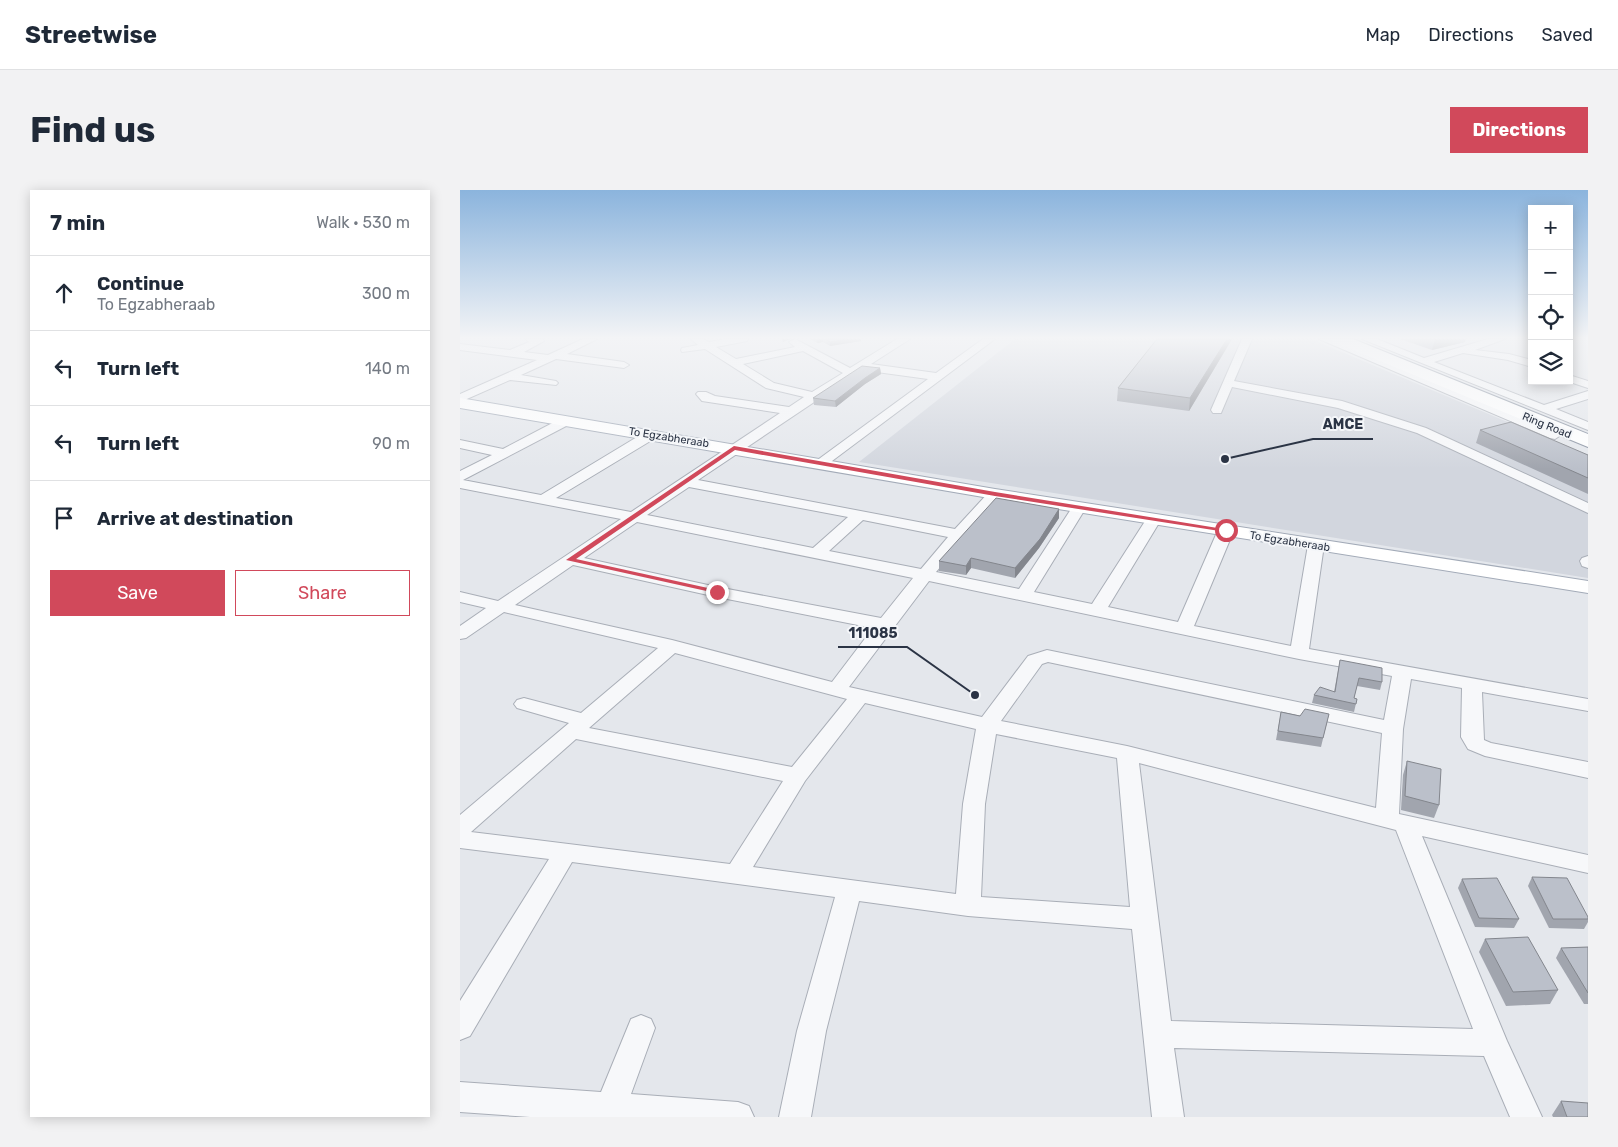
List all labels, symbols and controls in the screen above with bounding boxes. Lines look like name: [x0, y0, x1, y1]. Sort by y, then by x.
text: Streetwise: [25, 21, 157, 49]
text: Map: [1365, 24, 1400, 46]
text: Directions: [1428, 24, 1514, 46]
text: Saved: [1542, 24, 1593, 46]
button: Directions: [1450, 107, 1588, 153]
text: Find us: [30, 109, 155, 151]
map controls: [1528, 205, 1573, 385]
button: +: [1528, 205, 1573, 250]
text: 7 min: [50, 210, 105, 235]
text: Walk · 530 m: [316, 213, 410, 232]
button: −: [1528, 250, 1573, 295]
text: Continue: [97, 272, 184, 295]
icon: ahead: [50, 279, 78, 307]
text: 300 m: [362, 284, 410, 303]
text: To Egzabheraab: [97, 295, 215, 314]
button: locate: [1528, 295, 1573, 340]
button: layers: [1528, 340, 1573, 385]
icon: left: [50, 354, 78, 382]
text: Turn left: [97, 357, 179, 380]
text: 140 m: [365, 359, 410, 378]
callout: AMCE: [1313, 410, 1373, 439]
street label: Ring Road: [1520, 410, 1573, 441]
text: AMCE: [1323, 416, 1363, 433]
street label: To Egzabheraab: [628, 425, 710, 450]
icon: left: [50, 429, 78, 457]
text: Turn left: [97, 432, 179, 455]
text: 90 m: [372, 434, 410, 453]
icon: arrive: [50, 504, 78, 532]
text: Arrive at destination: [97, 507, 293, 530]
route start: [1215, 519, 1238, 542]
street label: To Egzabheraab: [1249, 529, 1331, 554]
button: Save: [50, 570, 225, 616]
button: Share: [235, 570, 410, 616]
route end: [706, 581, 729, 604]
callout: 111085: [838, 618, 907, 647]
text: 111085: [849, 625, 897, 642]

